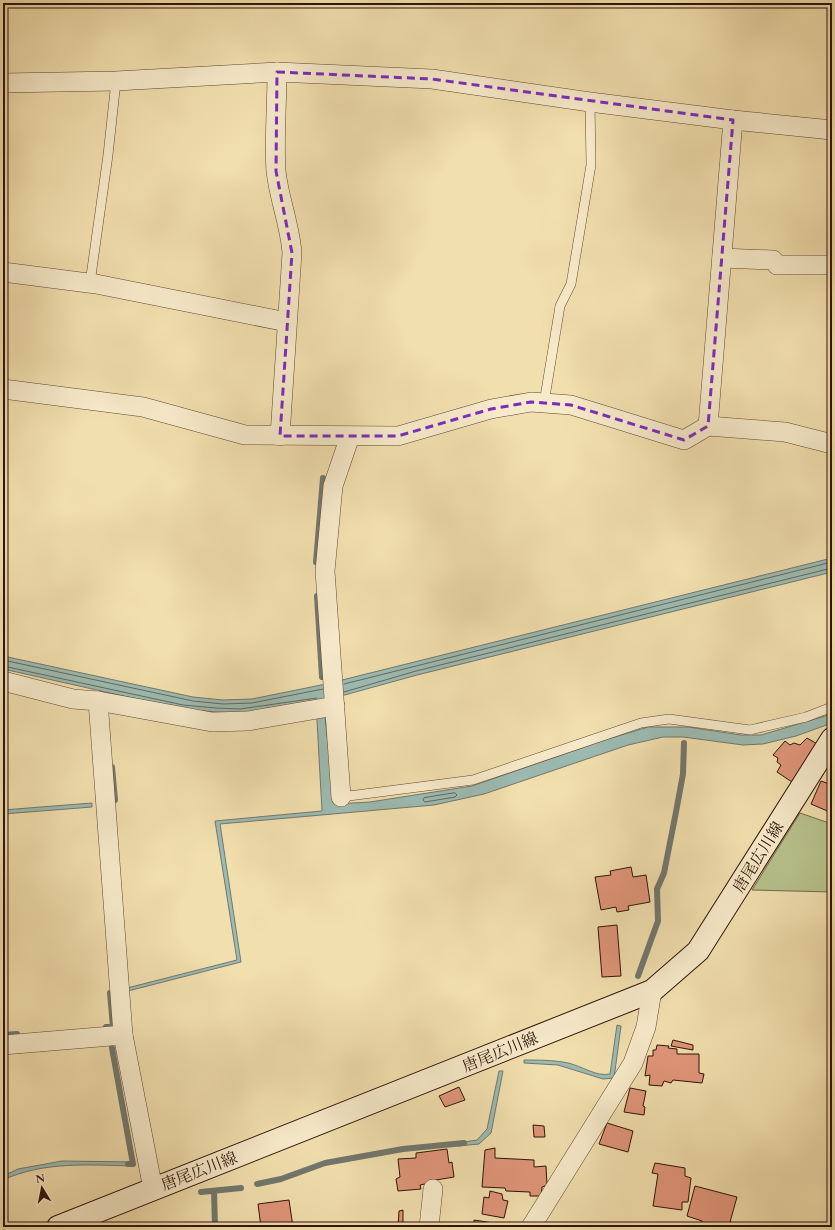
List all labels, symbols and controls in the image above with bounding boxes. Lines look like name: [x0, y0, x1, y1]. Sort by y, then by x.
street label: 唐尾広川線: [728, 818, 788, 896]
street label: 唐尾広川線: [459, 1027, 541, 1077]
street label: 唐尾広川線: [158, 1147, 240, 1195]
north arrow: [22, 1168, 62, 1208]
text: N: [35, 1170, 46, 1186]

